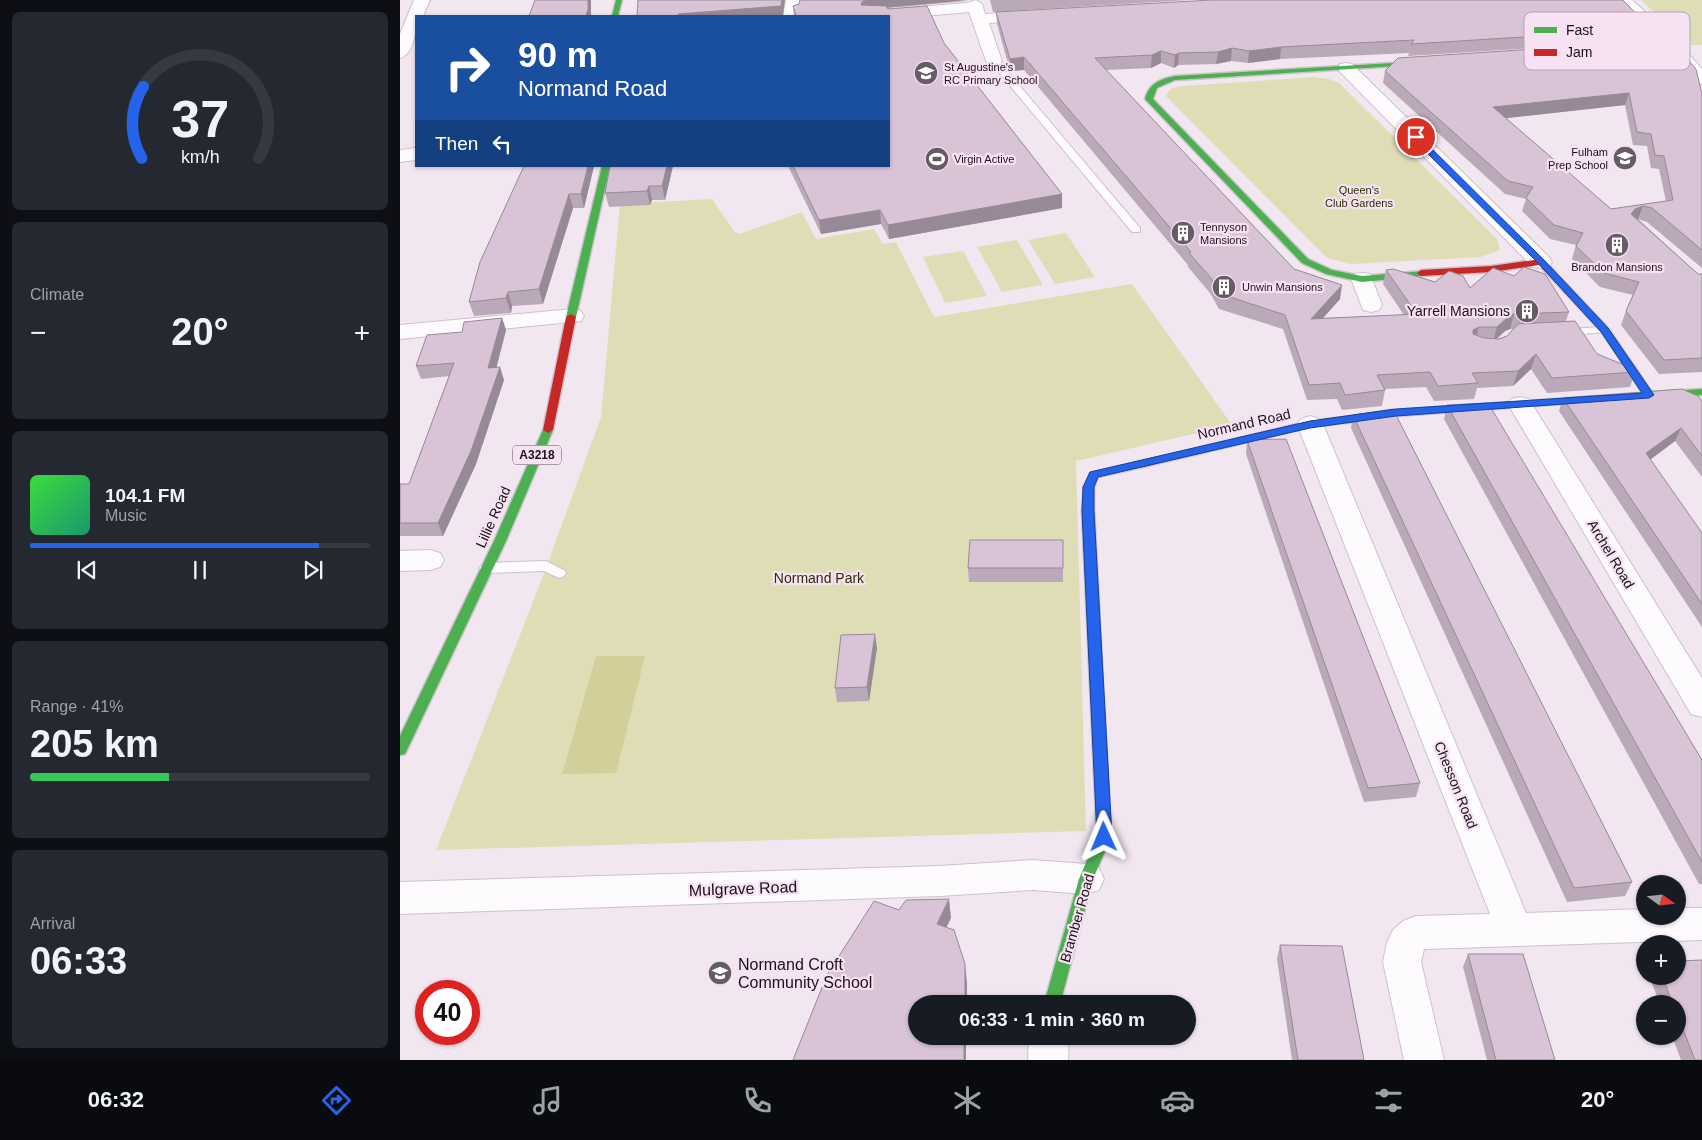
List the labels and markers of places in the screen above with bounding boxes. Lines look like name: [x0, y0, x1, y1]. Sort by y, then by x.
school or university icon: St Augustine's RC Primary School: [913, 60, 939, 86]
place label: St Augustine's RC Primary School: [944, 61, 1038, 86]
pin: [1395, 116, 1437, 158]
school or university icon: Fulham Prep School: [1612, 145, 1638, 171]
sports icon: Virgin Active: [924, 146, 950, 172]
place label: Fulham Prep School: [1548, 146, 1608, 171]
place label: Virgin Active: [954, 153, 1014, 165]
building icon: Tennyson Mansions: [1170, 220, 1196, 246]
place label: Tennyson Mansions: [1200, 221, 1248, 246]
building icon: Brandon Mansions: [1604, 232, 1630, 258]
place label: Brandon Mansions: [1571, 261, 1663, 273]
building icon: Unwin Mansions: [1211, 274, 1237, 300]
place label: Unwin Mansions: [1242, 281, 1323, 293]
building icon: Yarrell Mansions: [1514, 298, 1540, 324]
place label: Yarrell Mansions: [1407, 303, 1510, 319]
place label: Normand Croft Community School: [738, 956, 872, 991]
school or university icon: Normand Croft Community School: [707, 960, 733, 986]

